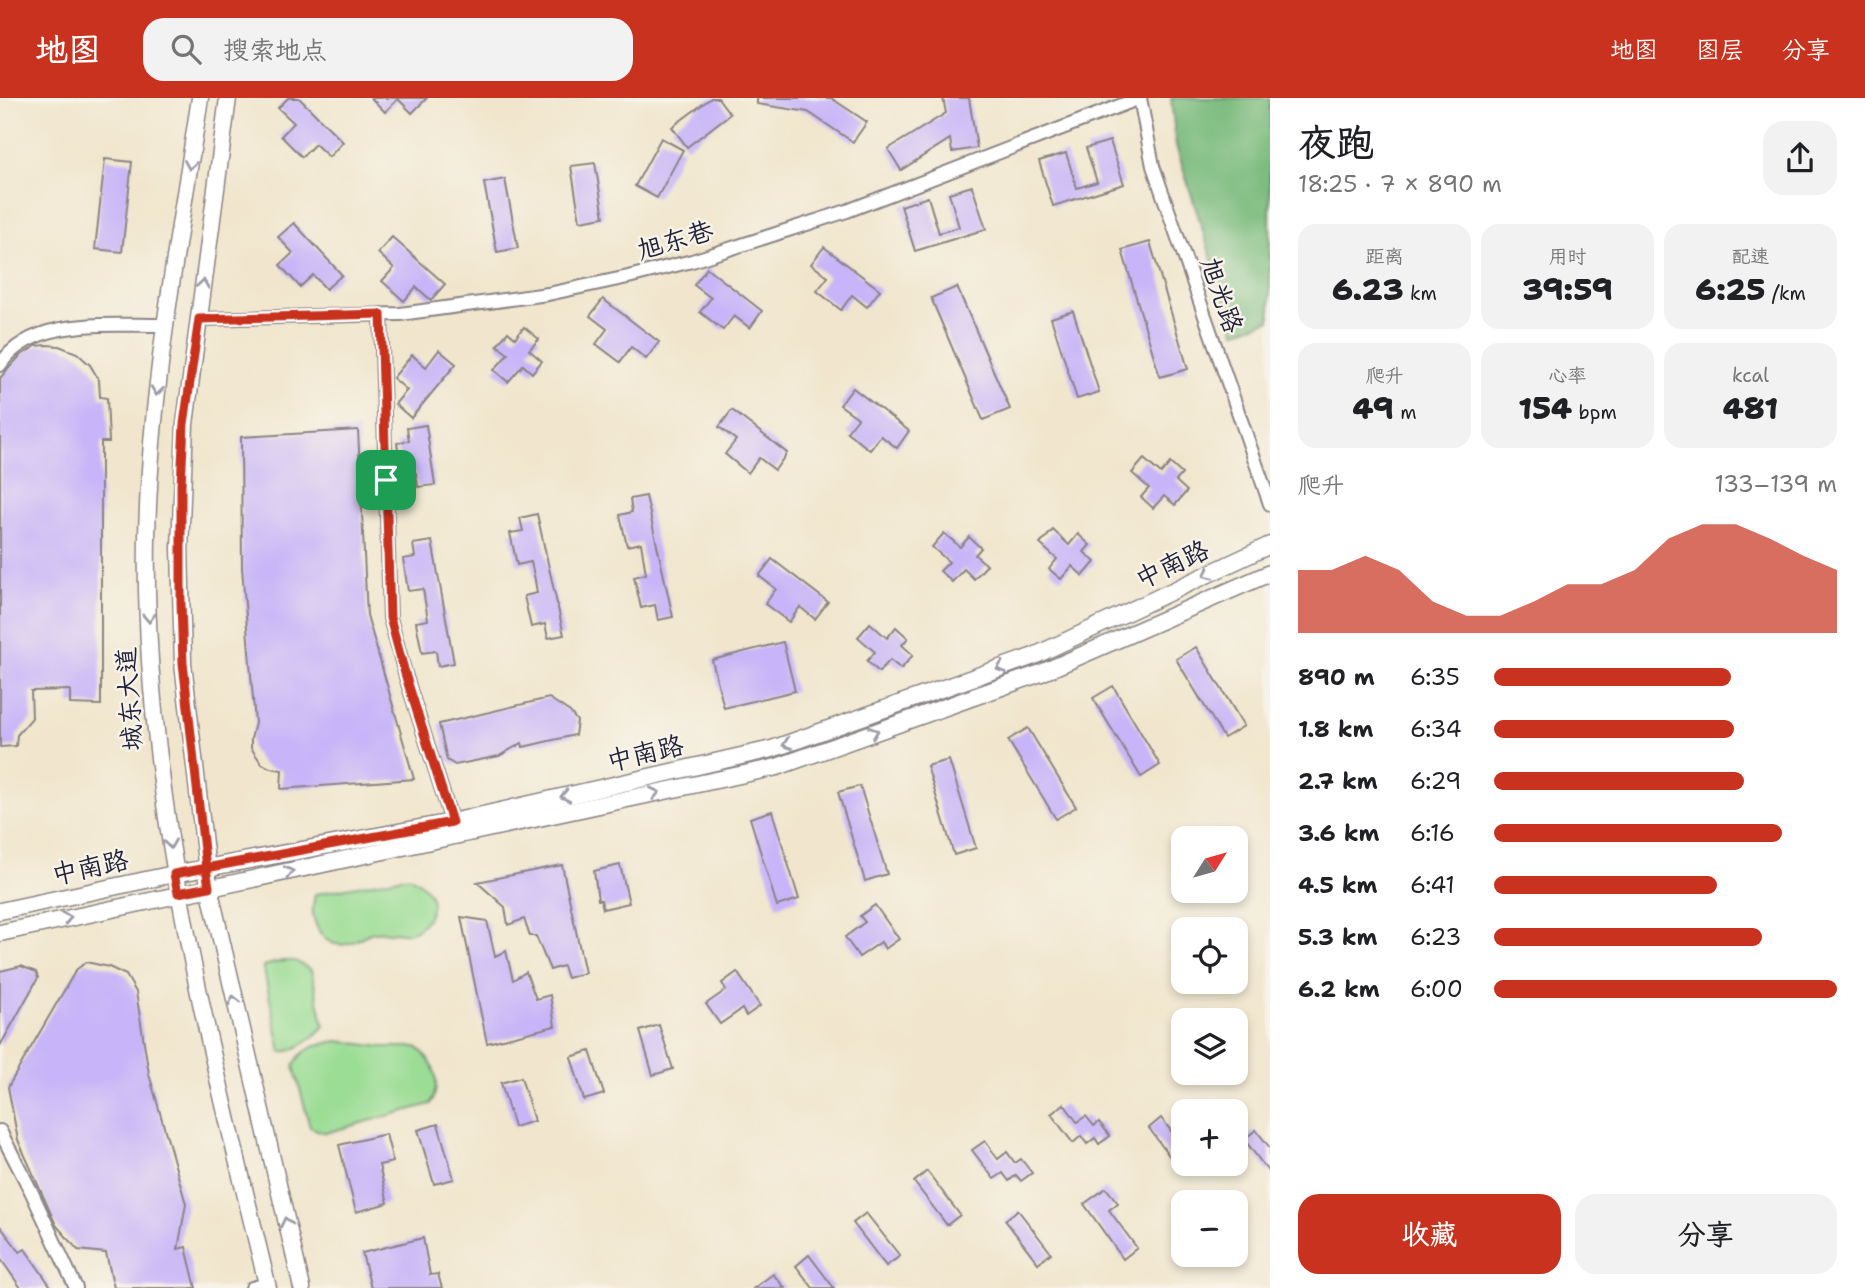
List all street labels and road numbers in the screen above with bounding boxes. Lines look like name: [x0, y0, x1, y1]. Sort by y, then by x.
street label: 旭东巷: [633, 212, 717, 267]
street label: 旭光路: [1193, 252, 1252, 337]
street label: 中南路: [1129, 531, 1215, 596]
street label: 城东大道: [107, 646, 150, 752]
street label: 中南路: [603, 727, 687, 778]
street label: 中南路: [48, 841, 132, 892]

